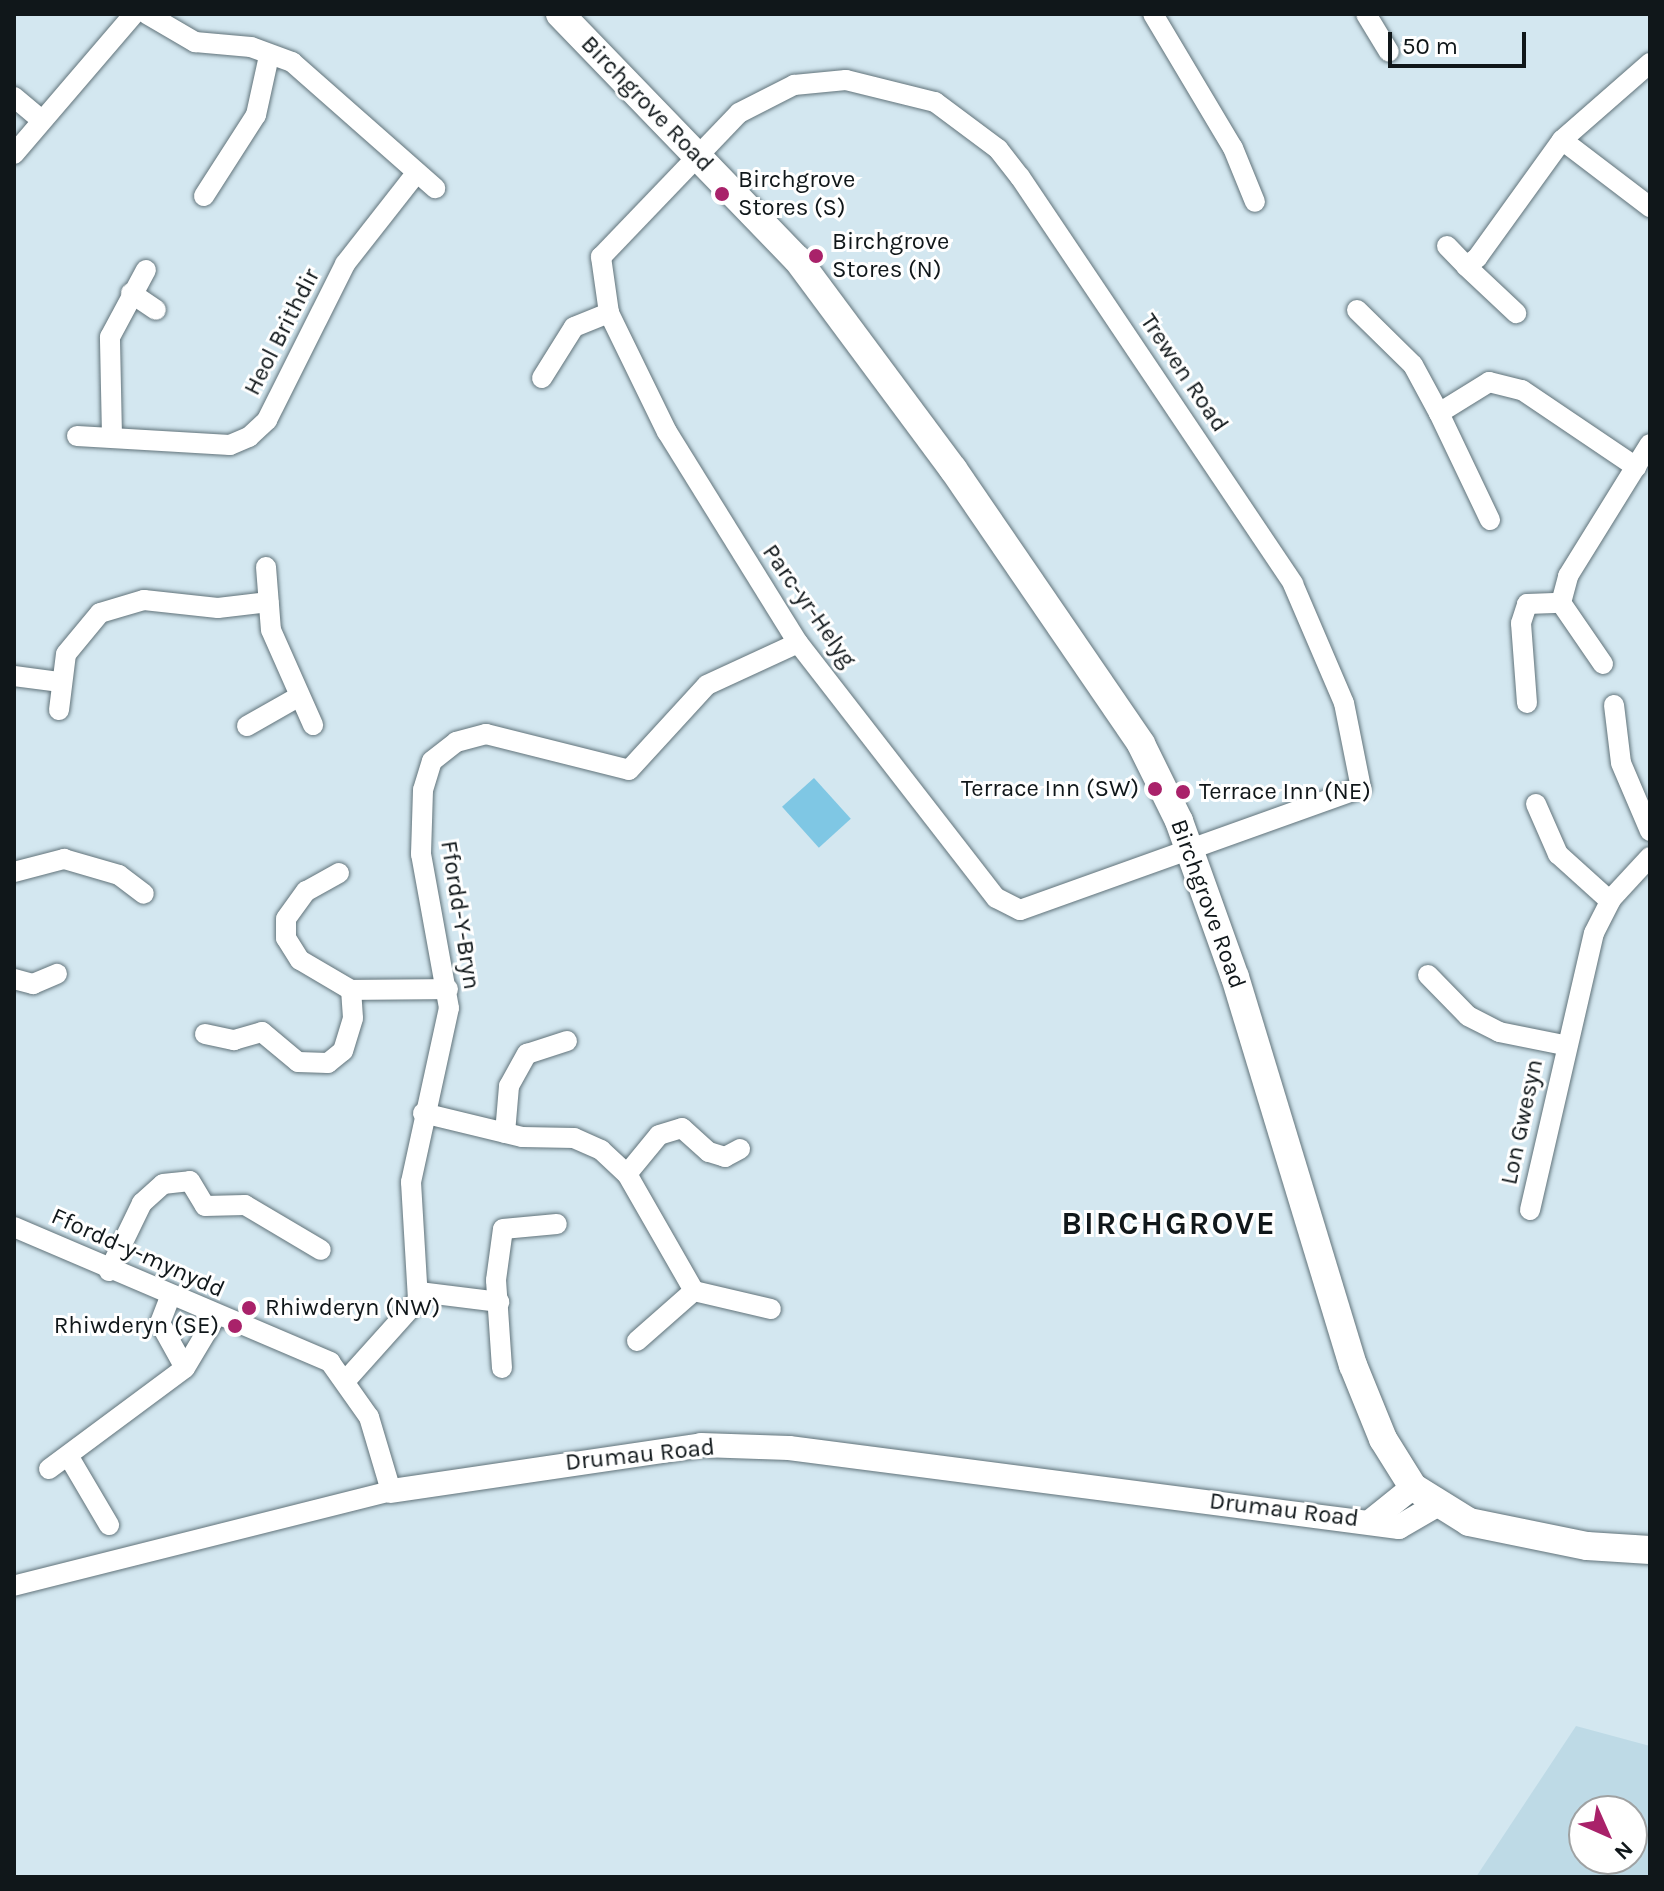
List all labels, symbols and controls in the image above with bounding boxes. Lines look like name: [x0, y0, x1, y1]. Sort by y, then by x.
scale bar: [1392, 16, 1530, 66]
street label: Birchgrove Road: [575, 30, 719, 178]
text: 50 m: [1402, 32, 1458, 60]
place label: Birchgrove Stores (S): [738, 166, 855, 222]
marker: Birchgrove Stores (S): [713, 185, 731, 203]
place label: Birchgrove Stores (N): [832, 228, 949, 284]
marker: Birchgrove Stores (N): [807, 247, 825, 265]
street label: Heol Brithdir: [238, 264, 326, 400]
street label: Trewen Road: [1134, 308, 1234, 438]
street label: Parc-yr-Helyg: [756, 539, 862, 673]
place label: Terrace Inn (SW): [961, 775, 1139, 803]
place label: Terrace Inn (NE): [1199, 778, 1371, 806]
marker: Terrace Inn (SW): [1146, 780, 1164, 798]
marker: Terrace Inn (NE): [1174, 783, 1192, 801]
street label: Birchgrove Road: [1164, 815, 1252, 993]
street label: Ffordd-Y-Bryn: [434, 839, 486, 991]
street label: Lon Gwesyn: [1495, 1057, 1549, 1187]
street label: Ffordd-y-mynydd: [47, 1202, 229, 1304]
district label: BIRCHGROVE: [1061, 1205, 1277, 1243]
place label: Rhiwderyn (NW): [265, 1294, 440, 1322]
marker: Rhiwderyn (NW): [240, 1299, 258, 1317]
place label: Rhiwderyn (SE): [54, 1312, 219, 1340]
marker: Rhiwderyn (SE): [226, 1317, 244, 1335]
street label: Drumau Road: [564, 1433, 716, 1477]
street label: Drumau Road: [1208, 1487, 1360, 1533]
north arrow: [1568, 1795, 1648, 1875]
text: N: [1609, 1836, 1638, 1865]

